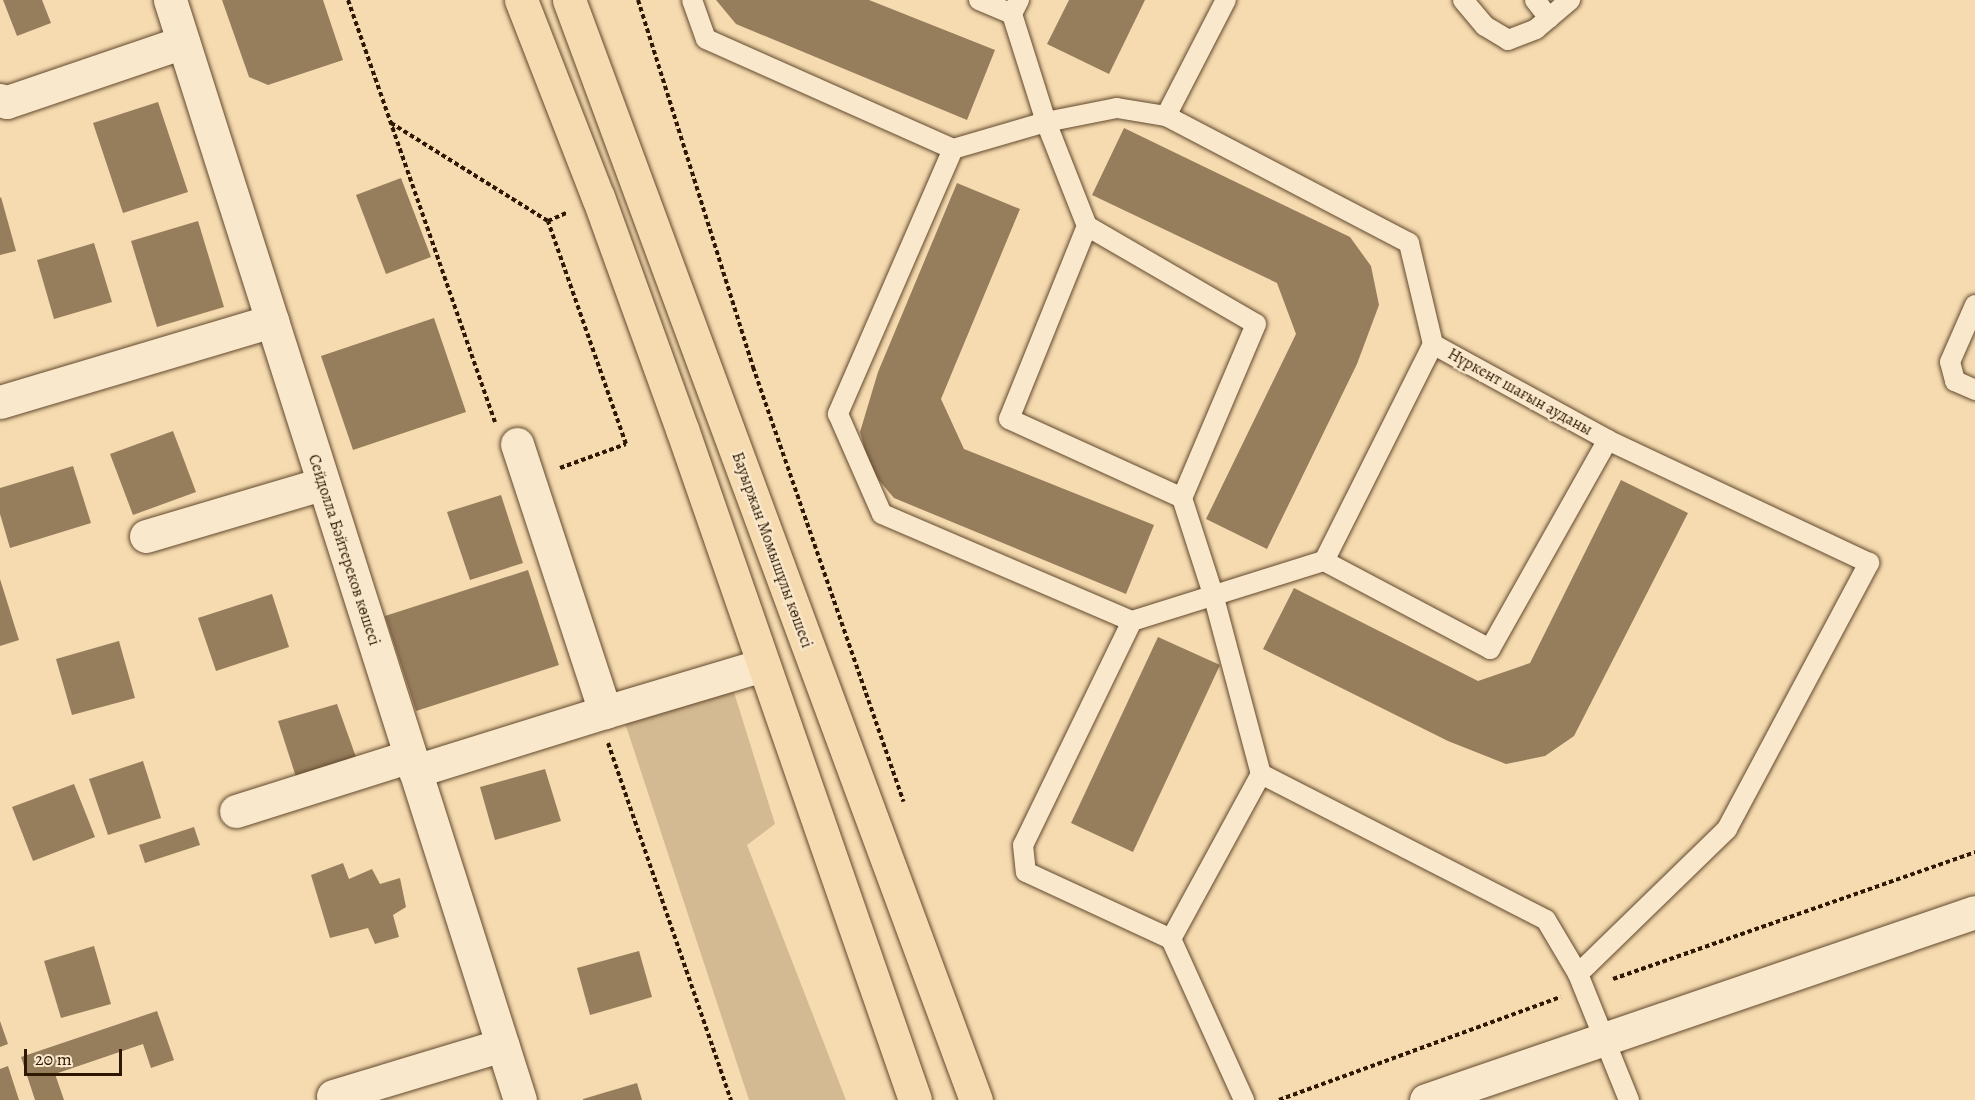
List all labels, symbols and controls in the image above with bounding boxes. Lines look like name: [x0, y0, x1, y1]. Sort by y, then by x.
street label: Нүркент шағын ауданы: [1444, 344, 1596, 440]
street label: Бауыржан Момышұлы көшесі: [728, 449, 816, 651]
street label: Сейдолла Бәйтереков көшесі: [304, 452, 384, 648]
scale bar: [27, 1037, 124, 1075]
text: 20 m: [35, 1047, 72, 1071]

